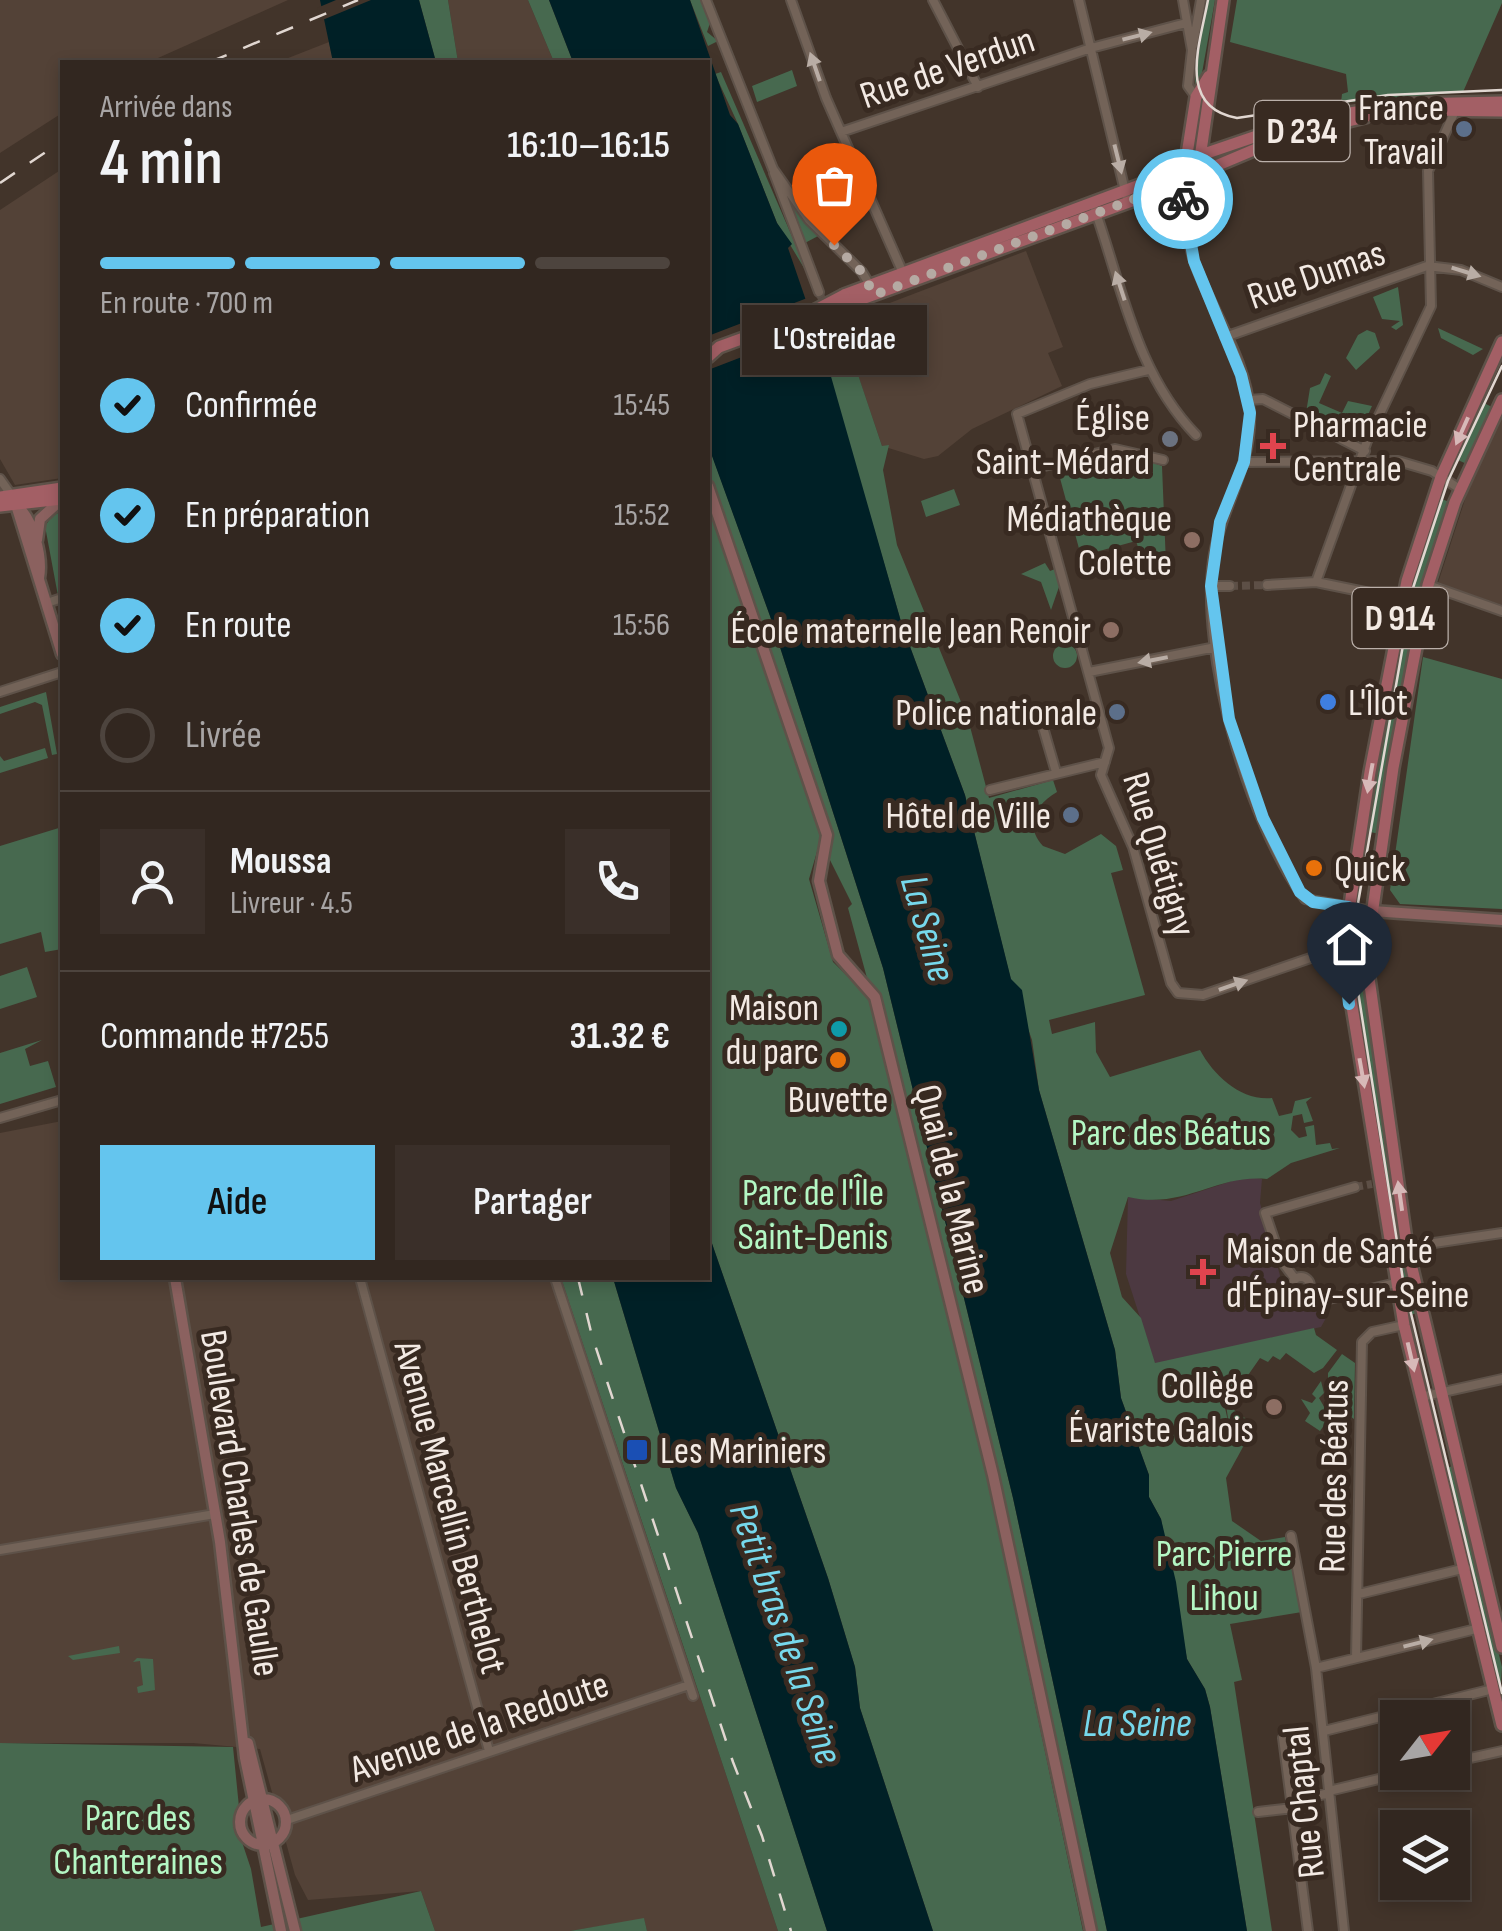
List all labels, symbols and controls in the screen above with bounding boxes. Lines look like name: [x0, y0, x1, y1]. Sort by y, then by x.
street label: Rue de Verdun: [854, 18, 1041, 119]
one-way arrow: [1122, 28, 1153, 44]
one-way arrow: [806, 51, 821, 81]
place label: France Travail: [1358, 86, 1444, 175]
text: Arrivée dans: [100, 88, 232, 127]
road number: D 234: [1254, 101, 1350, 161]
marker: France Travail: [1453, 118, 1475, 140]
text: 16:10–16:15: [507, 123, 670, 168]
text: 4 min: [100, 125, 223, 203]
pin: [792, 143, 877, 246]
one-way arrow: [1111, 144, 1126, 175]
courier: [1133, 149, 1233, 249]
icon: bag: [807, 158, 862, 213]
icon: bike: [1156, 172, 1211, 227]
street label: Rue Dumas: [1242, 231, 1391, 320]
one-way arrow: [1451, 265, 1481, 280]
one-way arrow: [1111, 271, 1126, 301]
text: En route · 700 m: [100, 284, 273, 323]
callout: L'Ostreidae: [742, 305, 926, 375]
text: L'Ostreidae: [773, 320, 896, 359]
icon: check: [100, 378, 155, 433]
text: Confirmée: [185, 383, 318, 428]
text: 15:45: [614, 386, 670, 425]
place label: Église Saint-Médard: [976, 396, 1150, 485]
place label: Pharmacie Centrale: [1293, 403, 1427, 492]
one-way arrow: [1453, 417, 1470, 446]
marker: Église Saint-Médard: [1159, 428, 1181, 450]
marker: Pharmacie Centrale: [1262, 435, 1284, 457]
icon: check: [100, 488, 155, 543]
text: En préparation: [185, 493, 370, 538]
text: 15:52: [614, 496, 670, 535]
place label: Médiathèque Colette: [1007, 497, 1172, 586]
marker: Médiathèque Colette: [1181, 529, 1203, 551]
road number: D 914: [1352, 588, 1448, 648]
icon: check: [100, 598, 155, 653]
text: En route: [185, 603, 291, 648]
text: 15:56: [613, 606, 670, 645]
place label: École maternelle Jean Renoir: [730, 609, 1091, 654]
marker: École maternelle Jean Renoir: [1100, 619, 1122, 641]
one-way arrow: [1137, 652, 1168, 668]
place label: L'Îlot: [1348, 681, 1408, 726]
place label: Police nationale: [895, 691, 1097, 736]
marker: L'Îlot: [1317, 691, 1339, 713]
marker: Police nationale: [1106, 701, 1128, 723]
text: Livrée: [185, 713, 262, 758]
one-way arrow: [1362, 763, 1377, 794]
street label: Rue Quétigny: [1112, 767, 1205, 942]
place label: Hôtel de Ville: [886, 794, 1051, 839]
marker: Hôtel de Ville: [1060, 804, 1082, 826]
button: person: [100, 829, 205, 934]
button: phone: [565, 829, 670, 934]
text: Moussa: [230, 839, 332, 884]
place label: Quick: [1334, 847, 1406, 892]
marker: Quick: [1303, 857, 1325, 879]
water label: La Seine: [889, 870, 965, 987]
text: Livreur · 4.5: [230, 884, 353, 923]
pin: [1307, 902, 1392, 1005]
icon: home: [1322, 917, 1377, 972]
one-way arrow: [1218, 977, 1248, 992]
place label: Maison du parc: [725, 986, 819, 1075]
text: Commande #7255: [100, 1014, 329, 1059]
text: 31.32 €: [569, 1014, 670, 1059]
marker: Maison du parc: [828, 1018, 850, 1040]
marker: Buvette: [827, 1049, 849, 1071]
one-way arrow: [1355, 1058, 1370, 1089]
place label: Buvette: [788, 1078, 888, 1123]
street label: Quai de la Marine: [904, 1080, 999, 1299]
park label: Parc des Béatus: [1071, 1111, 1271, 1156]
button: Aide: [100, 1145, 375, 1260]
button: Partager: [395, 1145, 670, 1260]
park label: Parc de l'Île Saint-Denis: [738, 1171, 888, 1260]
one-way arrow: [1392, 1179, 1408, 1211]
place label: Maison de Santé d'Épinay-sur-Seine: [1226, 1229, 1469, 1318]
marker: Maison de Santé d'Épinay-sur-Seine: [1190, 1259, 1216, 1285]
street label: Boulevard Charles de Gaulle: [190, 1327, 289, 1679]
street label: Avenue Marcellin Berthelot: [383, 1335, 516, 1678]
one-way arrow: [1404, 1342, 1419, 1373]
place label: Collège Évariste Galois: [1068, 1364, 1254, 1453]
street label: Rue des Béatus: [1310, 1379, 1359, 1573]
marker: Collège Évariste Galois: [1263, 1396, 1285, 1418]
place label: Les Mariniers: [660, 1429, 826, 1474]
marker: Les Mariniers: [624, 1437, 650, 1463]
water label: Petit bras de la Seine: [718, 1497, 852, 1771]
park label: Parc Pierre Lihou: [1156, 1532, 1292, 1621]
one-way arrow: [1403, 1635, 1434, 1650]
street label: Avenue de la Redoute: [343, 1662, 615, 1793]
water label: La Seine: [1083, 1700, 1191, 1748]
north arrow: [1380, 1700, 1470, 1790]
map controls: [1380, 1700, 1470, 1900]
street label: Rue Chaptal: [1274, 1723, 1335, 1880]
park label: Parc des Chanteraines: [53, 1796, 223, 1885]
button: layers: [1380, 1810, 1470, 1900]

